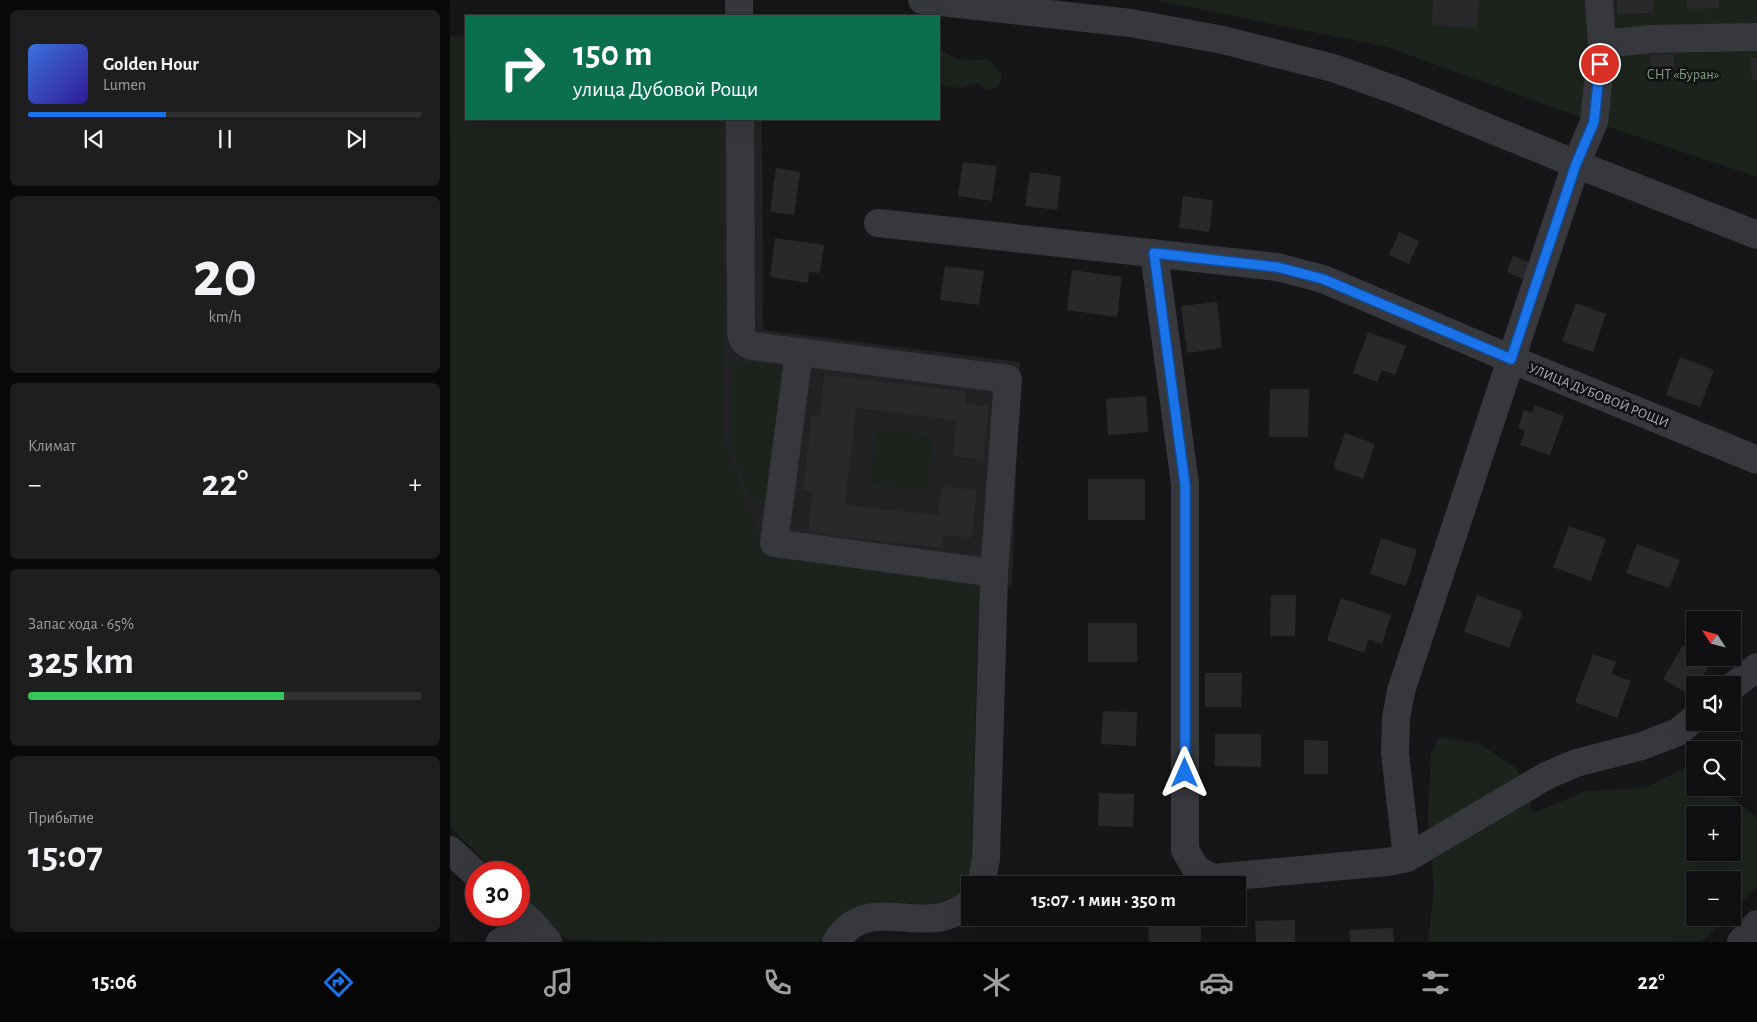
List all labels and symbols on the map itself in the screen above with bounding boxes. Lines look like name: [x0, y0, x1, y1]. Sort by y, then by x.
pin: [1579, 43, 1621, 85]
park label: СНТ «Буран»: [1647, 68, 1719, 82]
street label: УЛИЦА ДУБОВОЙ РОЩИ: [1527, 360, 1671, 430]
north arrow: [1686, 611, 1741, 666]
position arrow: [1158, 746, 1210, 798]
speed limit sign: 30: [465, 861, 530, 926]

